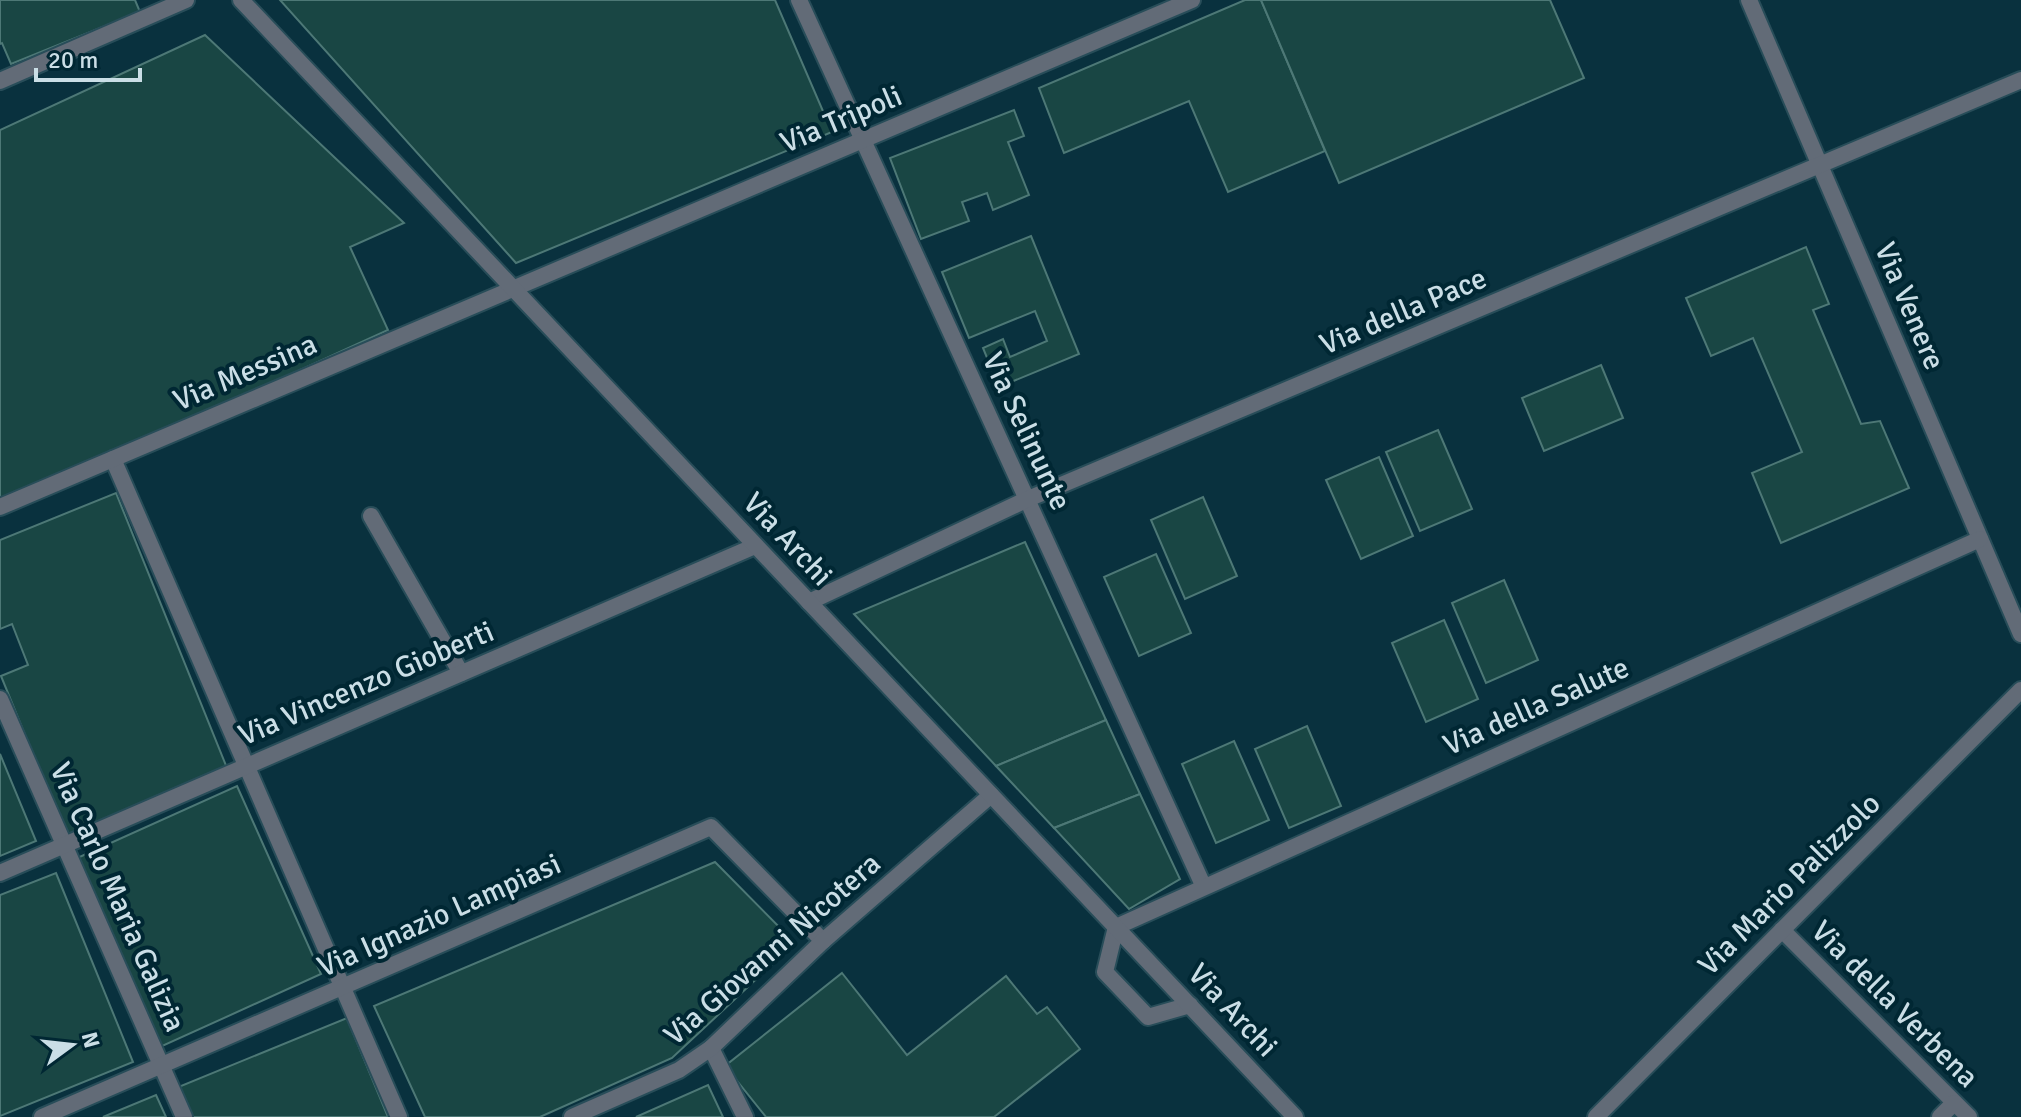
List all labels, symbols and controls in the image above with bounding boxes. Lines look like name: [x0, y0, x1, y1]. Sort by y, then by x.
scale bar: [36, 32, 140, 82]
text: 20 m: [48, 45, 98, 75]
street label: Via Tripoli: [775, 77, 908, 162]
street label: Via Venere: [1866, 237, 1953, 375]
street label: Via della Pace: [1314, 260, 1492, 363]
street label: Via Messina: [168, 326, 323, 419]
street label: Via Selinunte: [974, 346, 1079, 516]
street label: Via Archi: [735, 485, 840, 594]
street label: Via Vincenzo Gioberti: [233, 613, 499, 754]
street label: Via della Salute: [1438, 649, 1635, 764]
street label: Via Carlo Maria Galizia: [41, 757, 194, 1038]
street label: Via Mario Palizzolo: [1690, 785, 1888, 983]
street label: Via Ignazio Lampiasi: [312, 845, 566, 986]
street label: Via Giovanni Nicotera: [656, 845, 888, 1054]
street label: Via della Verbena: [1803, 913, 1986, 1096]
street label: Via Archi: [1180, 956, 1285, 1065]
north arrow: [32, 1005, 112, 1085]
text: N: [76, 1029, 106, 1051]

